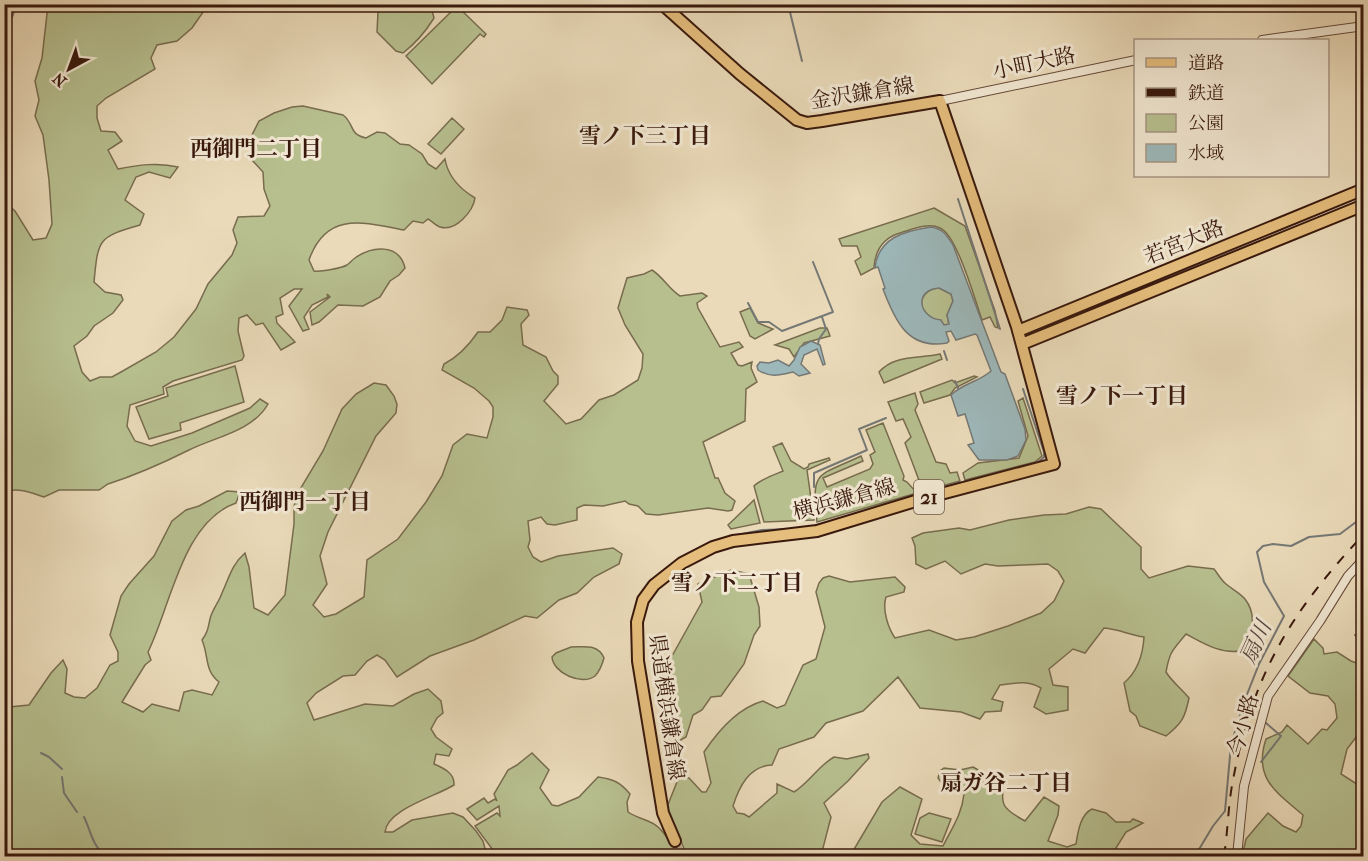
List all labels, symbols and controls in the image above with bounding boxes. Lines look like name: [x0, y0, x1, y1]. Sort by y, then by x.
north arrow: [39, 39, 99, 99]
legend: [1134, 39, 1329, 177]
street label: 小町大路: [990, 43, 1078, 83]
text: 道路: [1188, 53, 1224, 74]
text: N: [48, 68, 70, 91]
street label: 金沢鎌倉線: [808, 73, 916, 113]
text: 鉄道: [1188, 83, 1224, 104]
text: 公園: [1188, 113, 1224, 134]
district label: 雪ノ下三丁目: [579, 123, 711, 149]
district label: 西御門二丁目: [190, 136, 322, 162]
text: 水域: [1188, 143, 1224, 164]
street label: 若宮大路: [1141, 215, 1227, 269]
district label: 雪ノ下一丁目: [1056, 383, 1188, 409]
street label: 横浜鎌倉線: [790, 474, 898, 524]
road number: 21: [914, 480, 944, 514]
district label: 西御門一丁目: [239, 489, 371, 515]
district label: 雪ノ下二丁目: [671, 570, 803, 596]
water label: 扇川: [1235, 615, 1278, 668]
street label: 県道横浜鎌倉線: [645, 633, 689, 781]
street label: 今小路: [1223, 691, 1263, 759]
district label: 扇ガ谷二丁目: [940, 770, 1072, 796]

